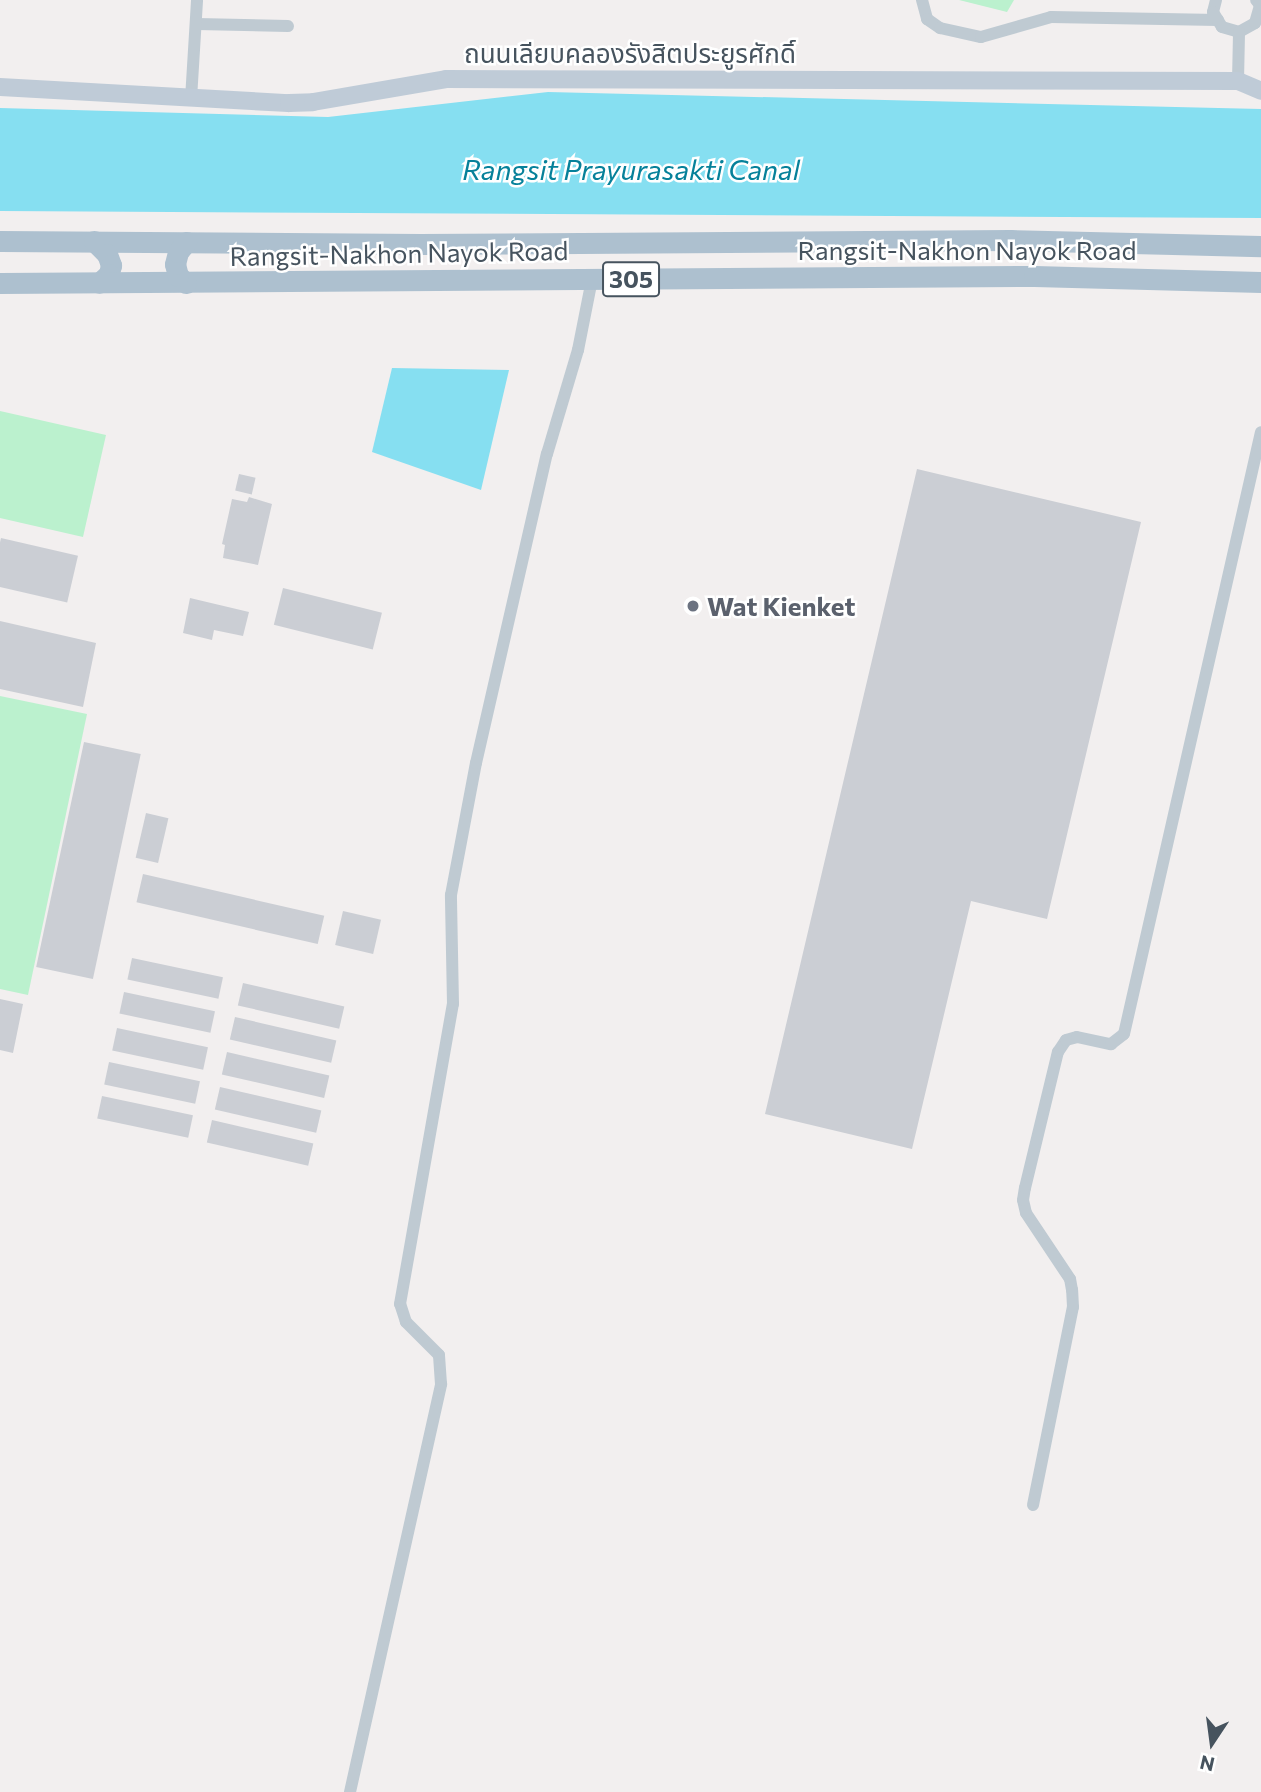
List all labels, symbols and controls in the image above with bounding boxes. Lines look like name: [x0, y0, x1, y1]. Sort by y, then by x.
street label: ถนนเลียบคลองรังสิตประยูรศักดิ์: [464, 37, 796, 69]
water label: Rangsit Prayurasakti Canal: [462, 152, 800, 186]
street label: Rangsit-Nakhon Nayok Road: [229, 234, 569, 272]
street label: Rangsit-Nakhon Nayok Road: [798, 234, 1136, 266]
road number: 305: [601, 258, 661, 300]
place label: Wat Kienket: [707, 590, 855, 622]
marker: Wat Kienket: [685, 598, 701, 614]
north arrow: [1177, 1708, 1247, 1778]
text: N: [1198, 1751, 1217, 1777]

